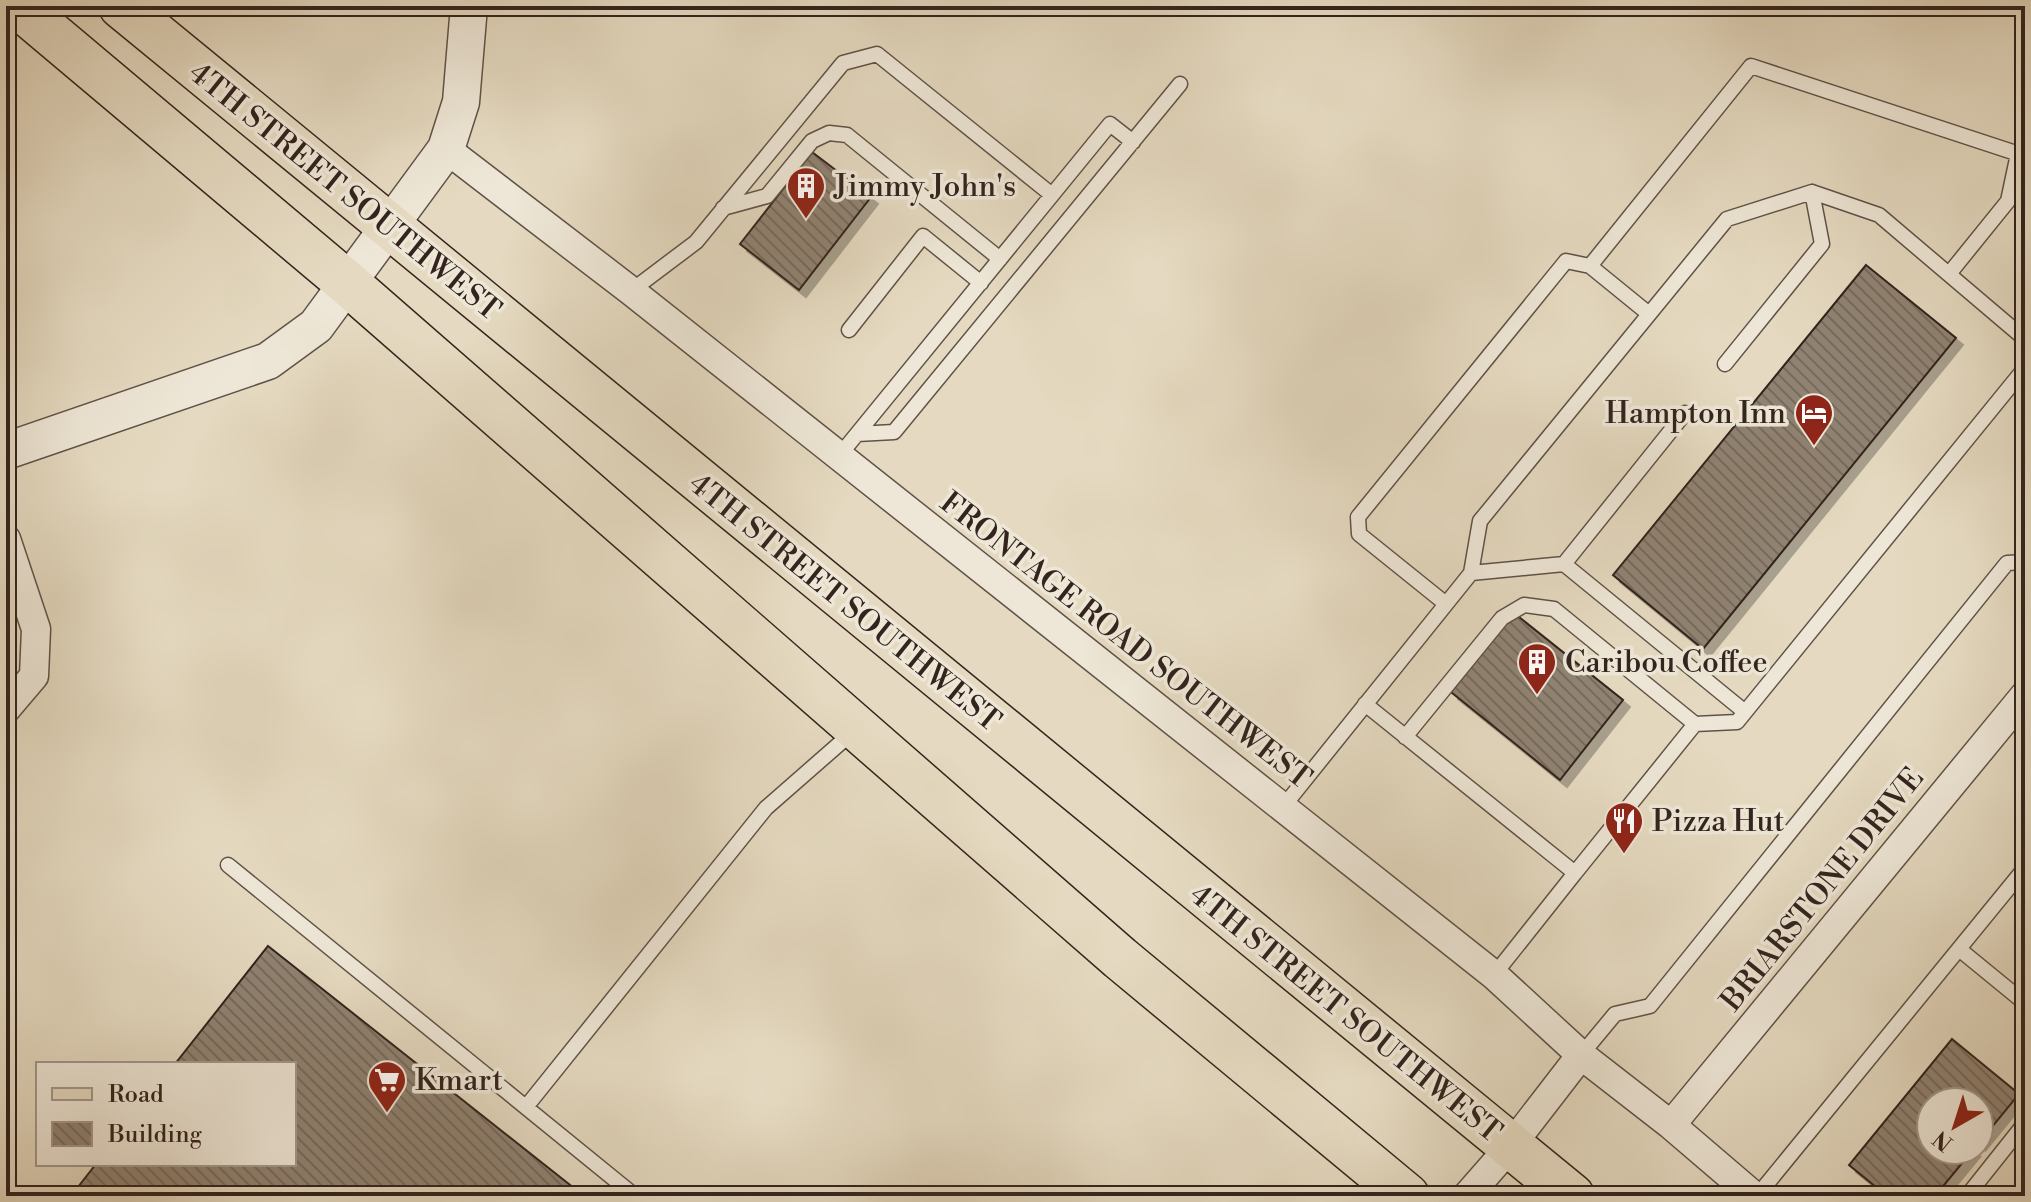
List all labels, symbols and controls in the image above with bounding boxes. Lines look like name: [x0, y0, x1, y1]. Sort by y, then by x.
street label: 4TH STREET SOUTHWEST: [181, 54, 508, 329]
building icon: Jimmy John's: [785, 165, 827, 220]
place label: Jimmy John's: [833, 168, 1016, 206]
hotel icon: Hampton Inn: [1793, 392, 1835, 447]
place label: Hampton Inn: [1605, 395, 1786, 433]
street label: 4TH STREET SOUTHWEST: [681, 465, 1008, 740]
street label: FRONTAGE ROAD SOUTHWEST: [932, 484, 1319, 798]
building icon: Caribou Coffee: [1516, 641, 1558, 696]
place label: Caribou Coffee: [1565, 644, 1768, 682]
street label: BRIARSTONE DRIVE: [1712, 760, 1933, 1020]
restaurant icon: Pizza Hut: [1603, 800, 1645, 855]
place label: Pizza Hut: [1652, 803, 1785, 841]
street label: 4TH STREET SOUTHWEST: [1182, 876, 1509, 1151]
supermarket icon: Kmart: [366, 1059, 408, 1114]
legend: [36, 1062, 296, 1166]
place label: Kmart: [415, 1062, 503, 1100]
text: Road: [108, 1080, 164, 1110]
north arrow: [1915, 1086, 1995, 1166]
text: Building: [107, 1120, 202, 1150]
text: N: [1928, 1124, 1959, 1156]

